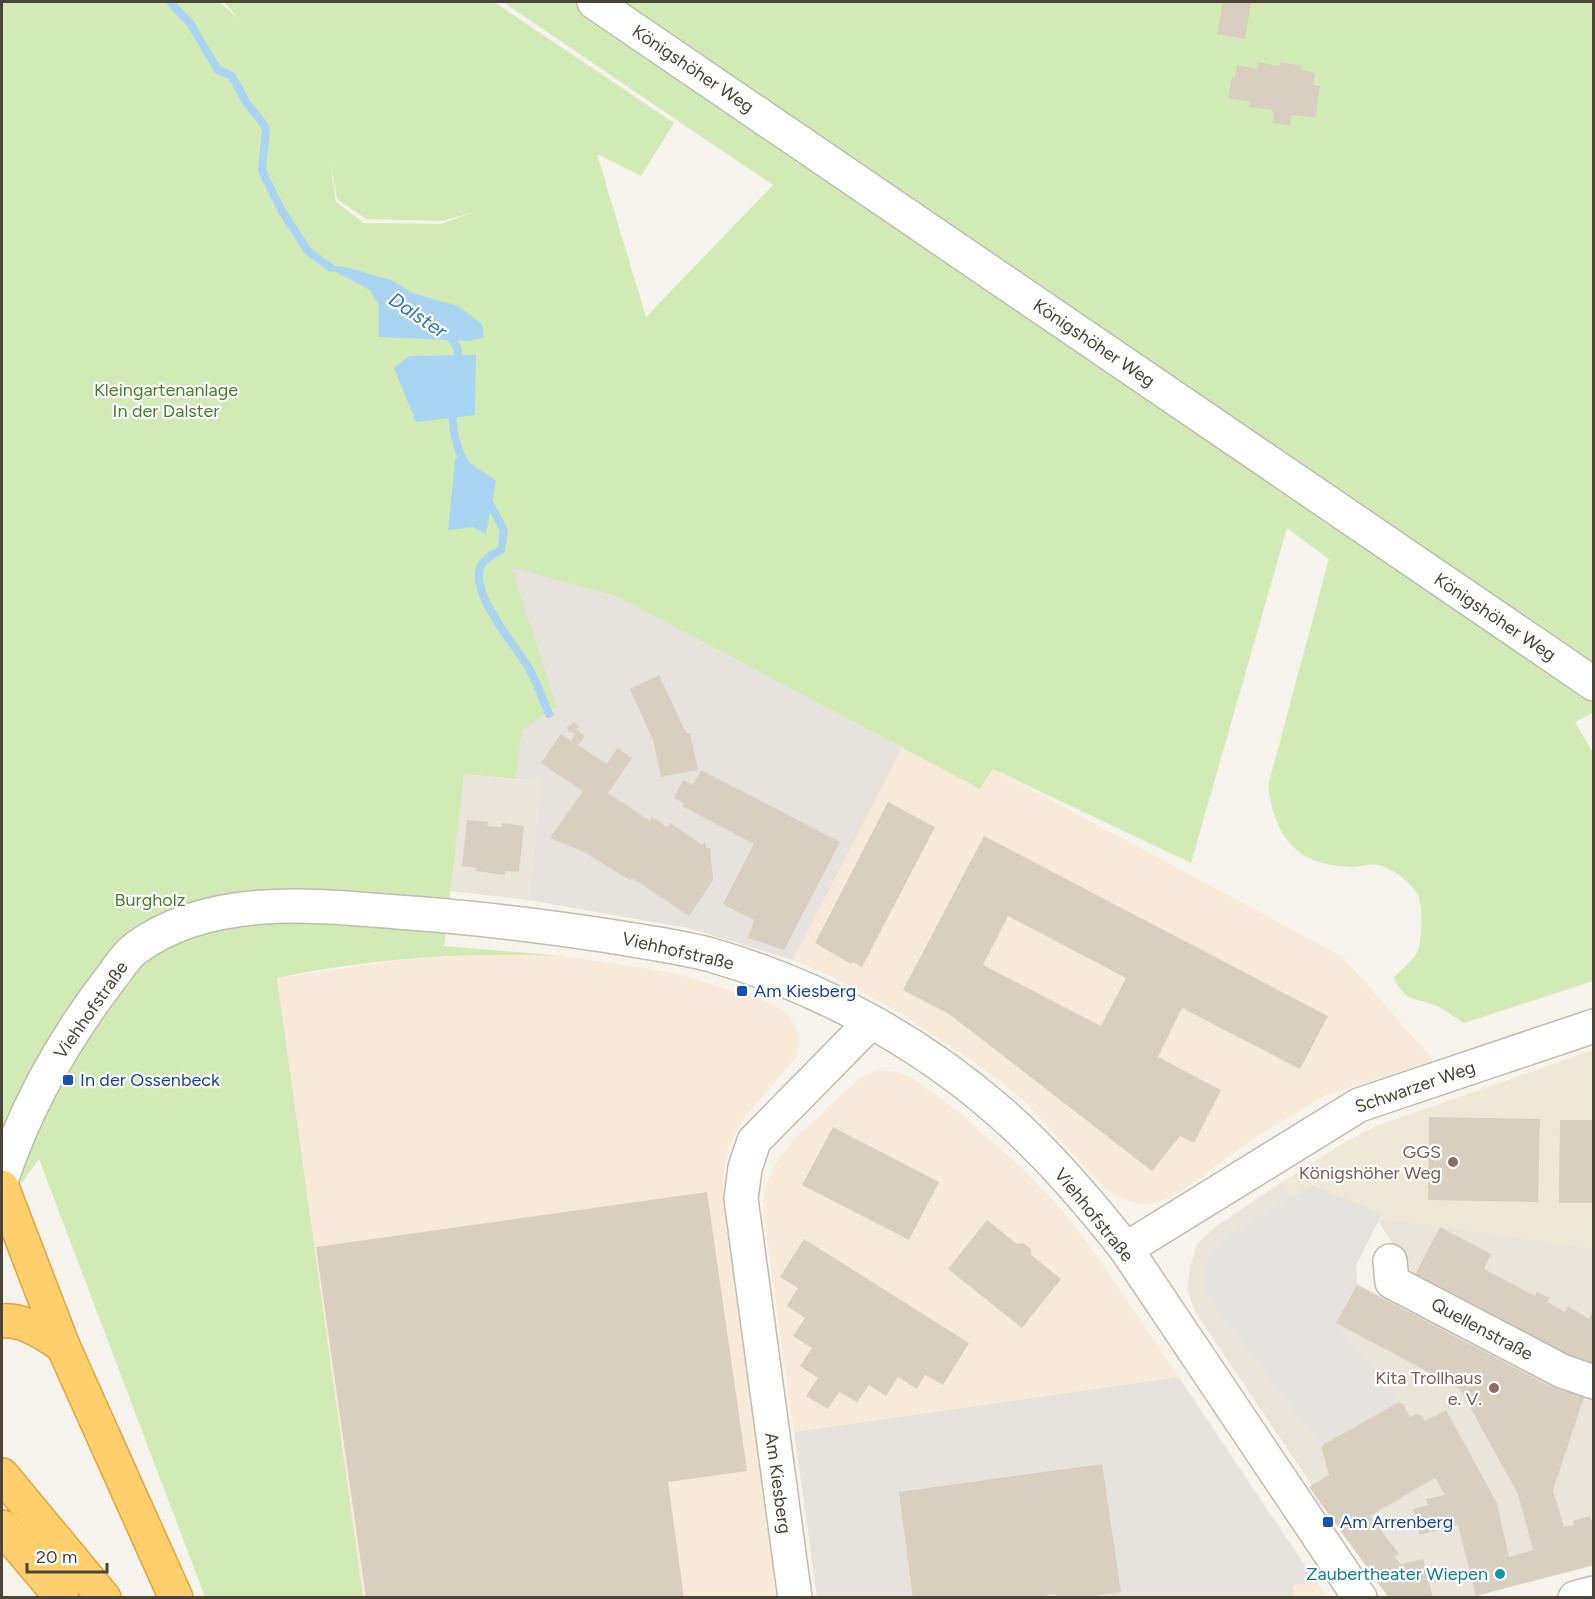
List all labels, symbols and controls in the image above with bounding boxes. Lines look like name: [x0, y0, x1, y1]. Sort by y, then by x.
street label: Königshöher Weg: [628, 20, 758, 118]
water label: Dalster: [384, 287, 453, 344]
street label: Königshöher Weg: [1029, 294, 1159, 392]
park label: Kleingartenanlage In der Dalster: [94, 379, 238, 422]
street label: Königshöher Weg: [1430, 568, 1560, 666]
park label: Burgholz: [115, 889, 186, 911]
street label: Viehhofstraße: [620, 927, 736, 975]
street label: Viehhofstraße: [49, 957, 133, 1063]
place label: Am Kiesberg: [754, 980, 856, 1002]
marker: Am Kiesberg: [735, 984, 749, 998]
street label: Schwarzer Weg: [1352, 1056, 1478, 1118]
place label: In der Ossenbeck: [80, 1069, 220, 1091]
marker: In der Ossenbeck: [61, 1073, 75, 1087]
place label: GGS Königshöher Weg: [1299, 1141, 1441, 1184]
marker: GGS Königshöher Weg: [1446, 1155, 1460, 1169]
street label: Viehhofstraße: [1050, 1164, 1139, 1266]
street label: Quellenstraße: [1427, 1293, 1537, 1365]
place label: Kita Trollhaus e. V.: [1375, 1367, 1482, 1410]
marker: Kita Trollhaus e. V.: [1487, 1381, 1501, 1395]
street label: Am Kiesberg: [760, 1431, 796, 1535]
place label: Am Arrenberg: [1340, 1511, 1453, 1533]
marker: Am Arrenberg: [1321, 1515, 1335, 1529]
scale bar: [27, 1536, 106, 1574]
text: 20 m: [36, 1546, 77, 1568]
place label: Zaubertheater Wiepen: [1306, 1563, 1488, 1585]
marker: Zaubertheater Wiepen: [1493, 1567, 1507, 1581]

